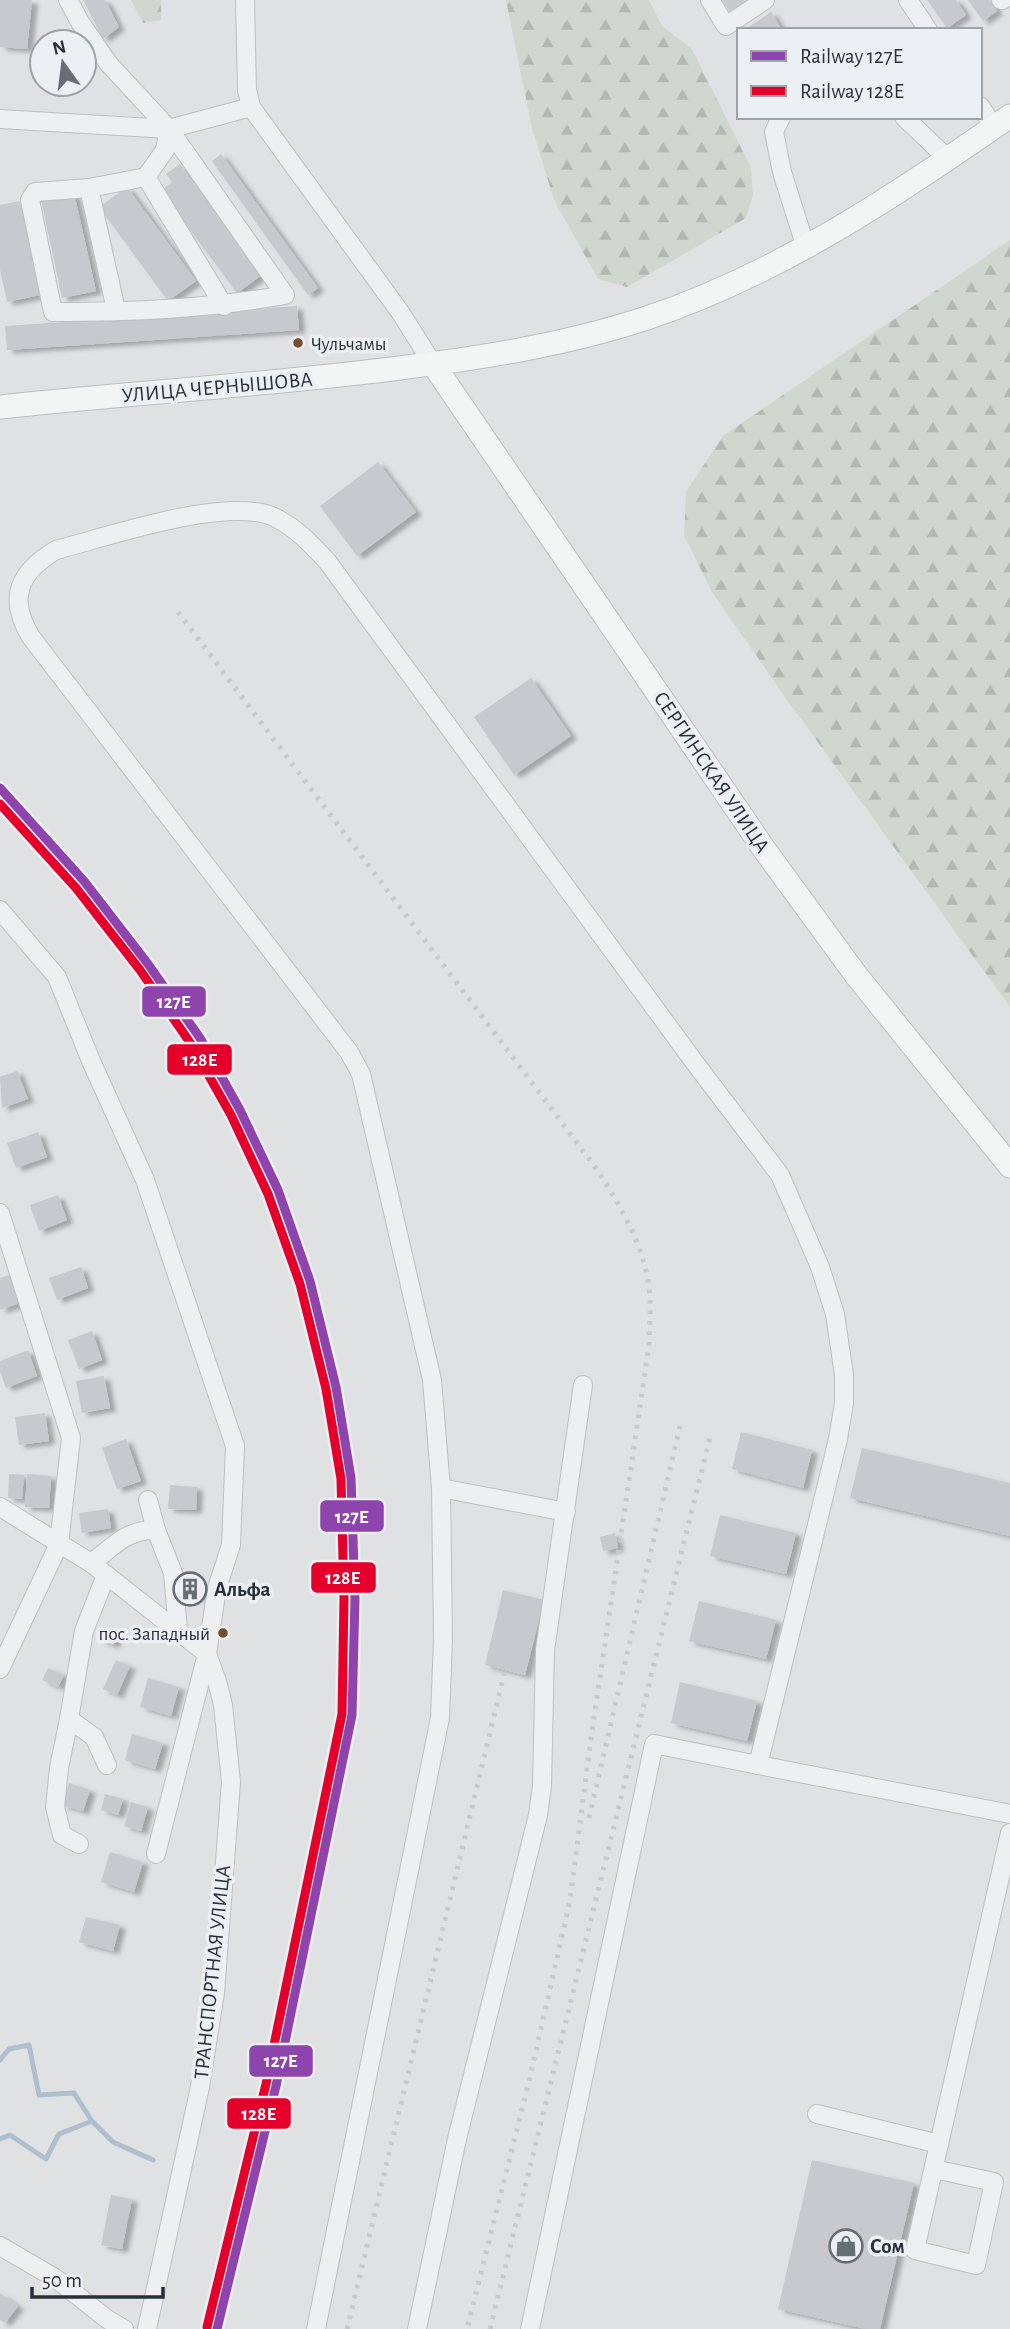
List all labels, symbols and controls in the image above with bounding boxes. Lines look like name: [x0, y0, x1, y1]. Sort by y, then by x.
north arrow: [28, 28, 98, 98]
legend: [737, 28, 982, 119]
text: N: [51, 37, 68, 59]
text: Railway 127Е: [800, 46, 903, 67]
text: Railway 128Е: [800, 81, 905, 102]
place label: Чульчамы: [311, 335, 387, 354]
marker: Чульчамы: [291, 336, 305, 350]
street label: УЛИЦА ЧЕРНЫШОВА: [121, 369, 313, 406]
street label: СЕРГИНСКАЯ УЛИЦА: [650, 688, 773, 857]
line badge: 127Е: [141, 985, 207, 1018]
text: 127Е: [157, 993, 191, 1012]
line badge: 128Е: [166, 1043, 233, 1076]
text: 128Е: [182, 1051, 218, 1070]
line badge: 127Е: [319, 1499, 385, 1533]
text: 127Е: [335, 1508, 369, 1527]
line badge: 128Е: [310, 1561, 377, 1594]
text: 128Е: [325, 1569, 361, 1588]
building icon: Альфа: [171, 1570, 209, 1608]
place label: Альфа: [214, 1579, 271, 1600]
place label: пос. Западный: [99, 1625, 210, 1644]
marker: пос. Западный: [216, 1626, 230, 1640]
street label: ТРАНСПОРТНАЯ УЛИЦА: [191, 1864, 234, 2080]
line badge: 127Е: [248, 2044, 314, 2078]
text: 127Е: [264, 2052, 298, 2071]
line badge: 128Е: [226, 2097, 292, 2130]
text: 128Е: [241, 2105, 277, 2124]
shop icon: Сом: [827, 2227, 865, 2265]
place label: Сом: [870, 2236, 905, 2257]
scale bar: [32, 2256, 163, 2300]
text: 50 m: [42, 2270, 82, 2291]

